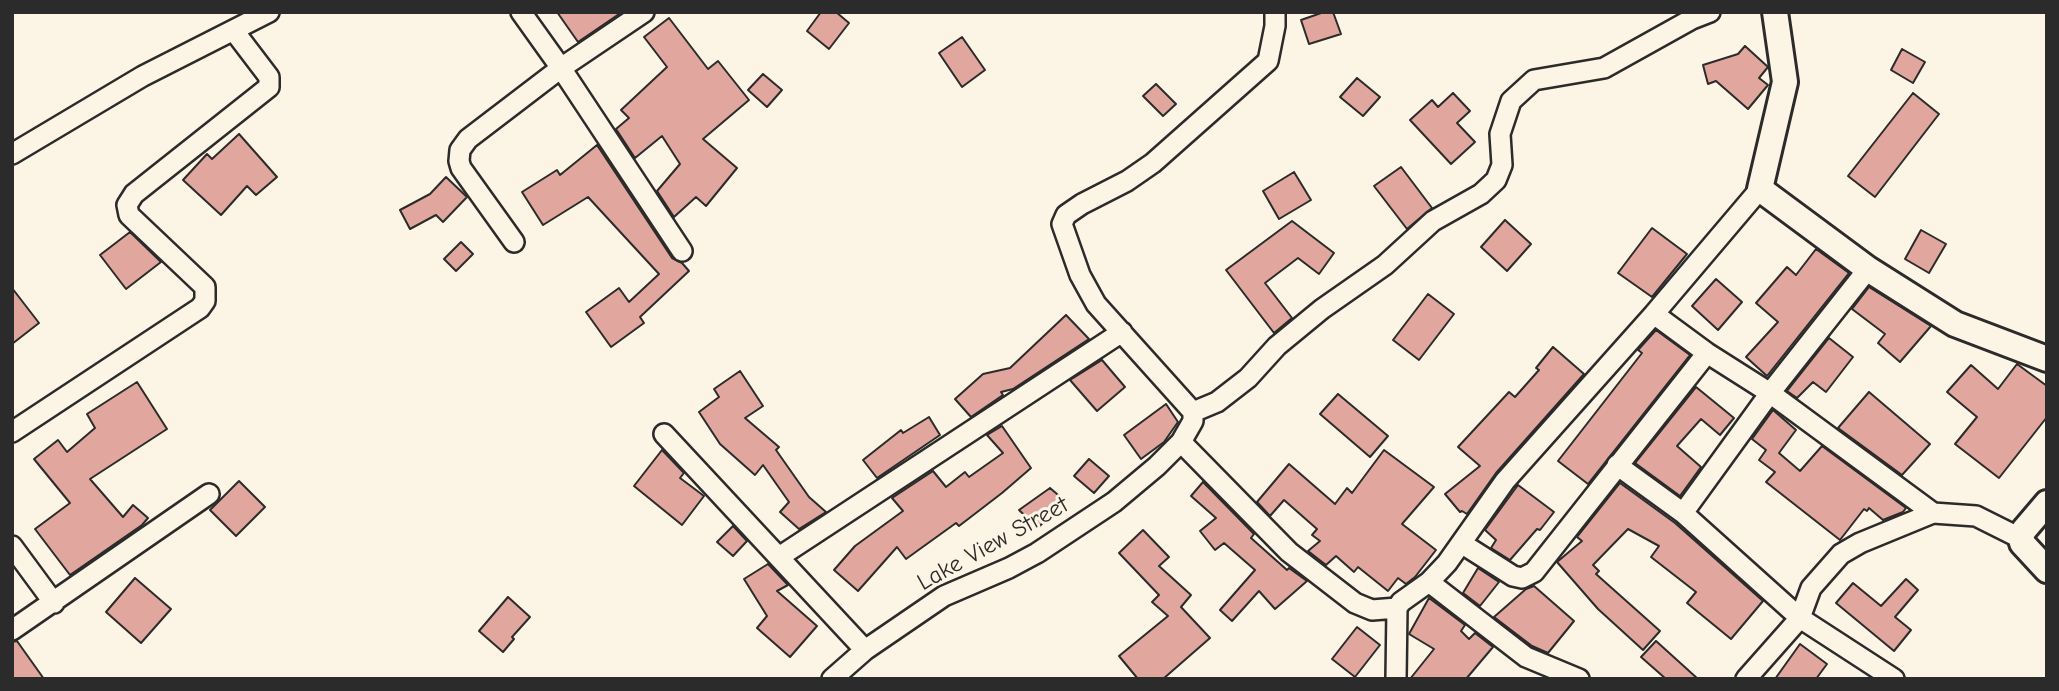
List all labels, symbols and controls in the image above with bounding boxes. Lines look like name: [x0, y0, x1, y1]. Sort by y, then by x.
street label: Lake View Street: [913, 491, 1073, 597]

